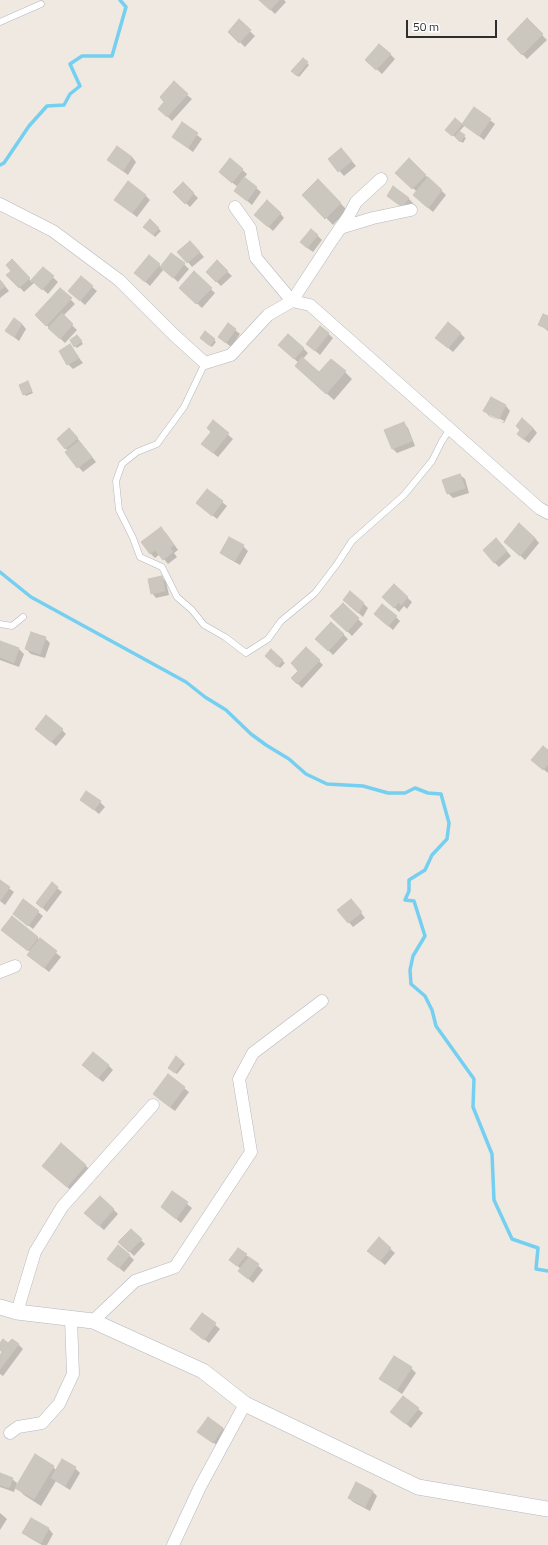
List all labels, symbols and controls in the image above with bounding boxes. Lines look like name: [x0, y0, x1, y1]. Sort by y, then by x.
scale bar: [408, 12, 499, 38]
text: 50 m: [413, 17, 439, 36]

